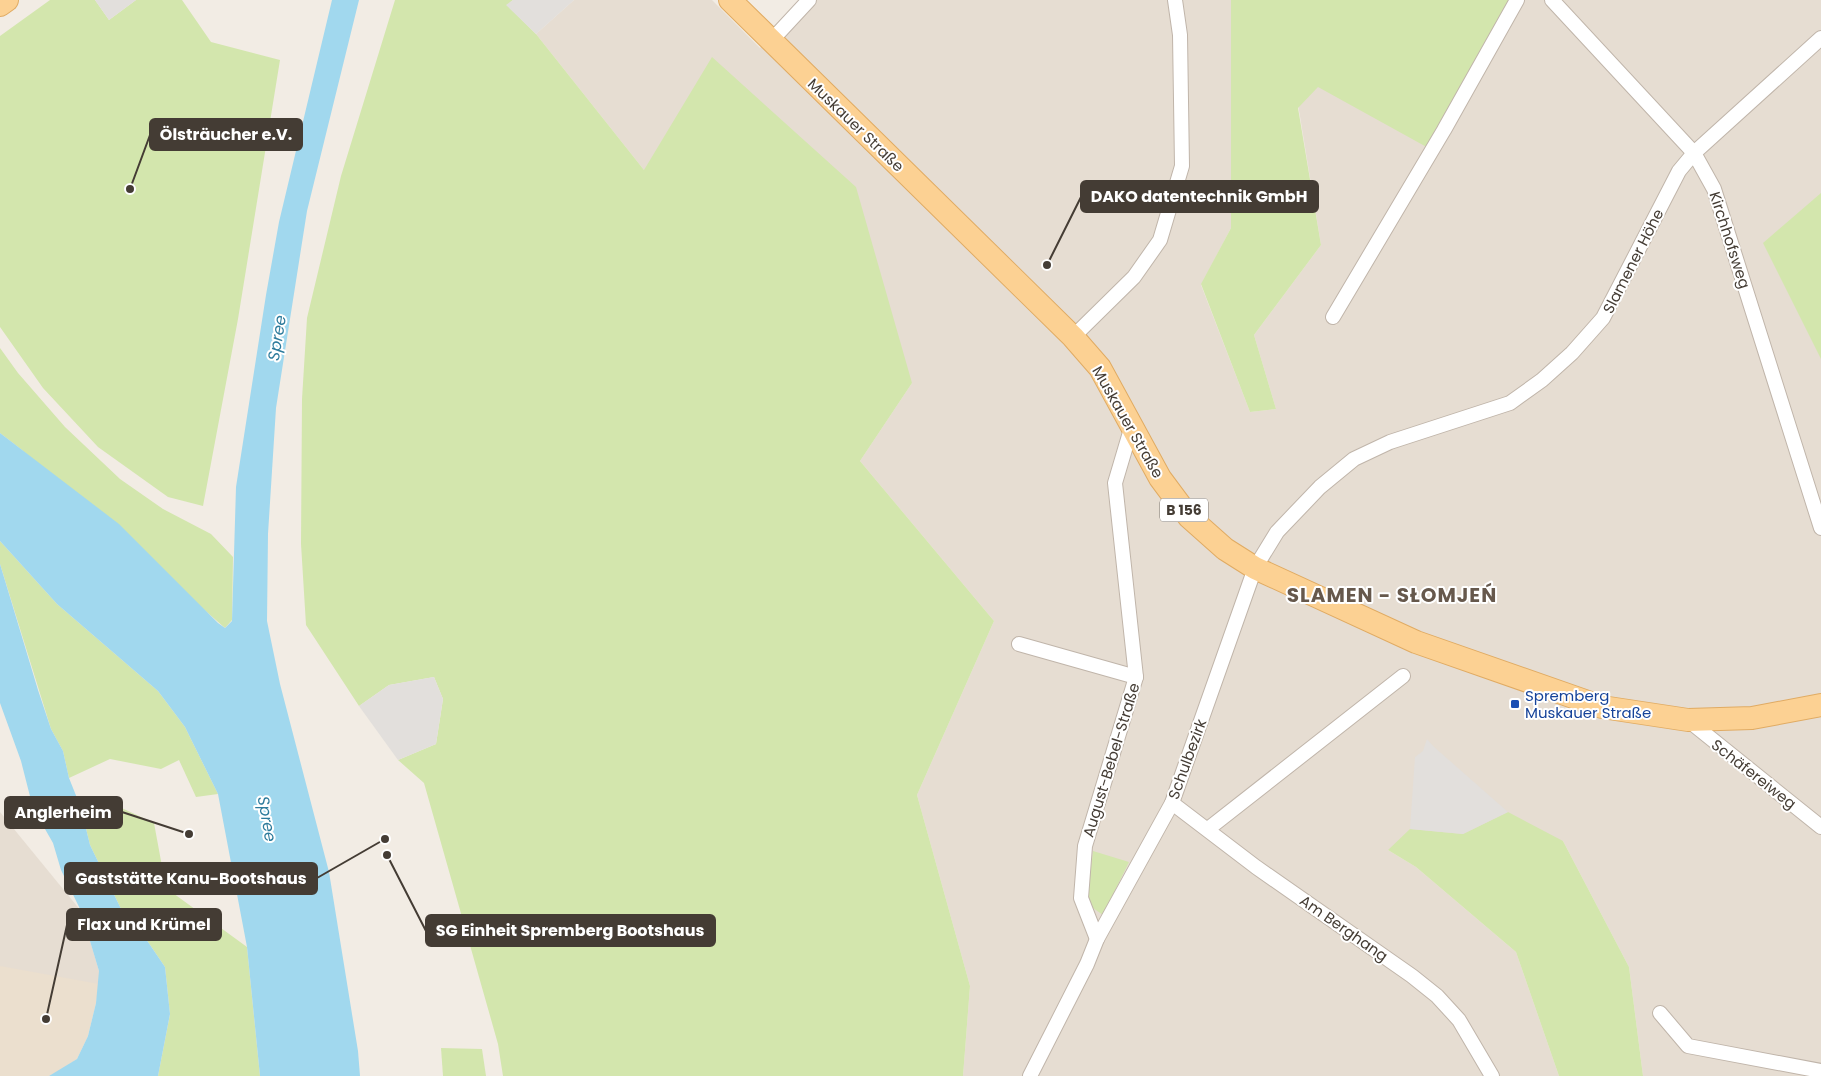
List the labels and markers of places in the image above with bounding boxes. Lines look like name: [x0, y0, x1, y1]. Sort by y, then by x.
callout: Ölsträucher e.V.: [150, 119, 302, 150]
callout: DAKO datentechnik GmbH: [1081, 181, 1318, 212]
place label: Spremberg Muskauer Straße: [1525, 685, 1651, 723]
marker: Spremberg Muskauer Straße: [1509, 698, 1521, 710]
callout: Anglerheim: [5, 797, 122, 828]
callout: Gaststätte Kanu-Bootshaus: [65, 863, 317, 894]
callout: Flax und Krümel: [67, 909, 221, 940]
callout: SG Einheit Spremberg Bootshaus: [426, 915, 715, 946]

